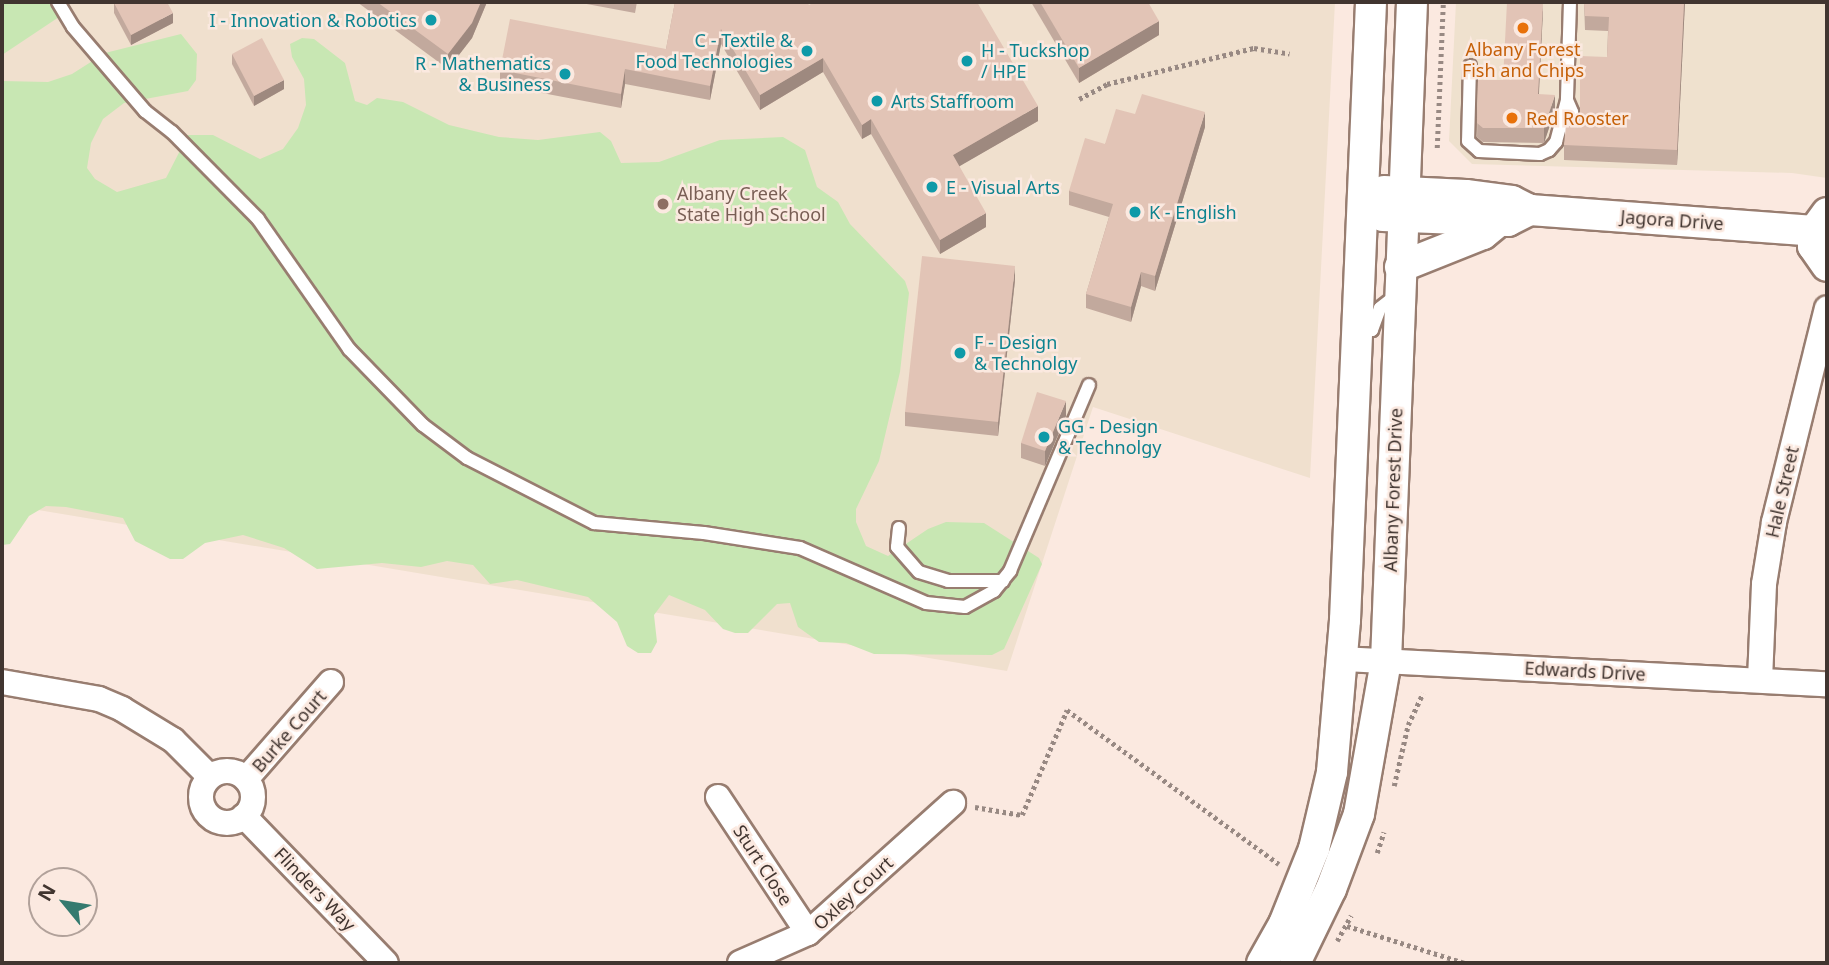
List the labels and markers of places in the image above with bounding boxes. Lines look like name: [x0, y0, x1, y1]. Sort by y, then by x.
place label: I - Innovation & Robotics: [209, 9, 417, 31]
marker: I - Innovation & Robotics: [423, 12, 439, 28]
marker: Albany Forest Fish and Chips: [1515, 20, 1531, 36]
place label: C - Textile & Food Technologies: [635, 30, 793, 72]
place label: Albany Forest Fish and Chips: [1462, 39, 1584, 82]
place label: H - Tuckshop / HPE: [981, 40, 1090, 82]
marker: C - Textile & Food Technologies: [799, 43, 815, 59]
place label: R - Mathematics & Business: [415, 53, 551, 96]
marker: H - Tuckshop / HPE: [959, 53, 975, 69]
marker: R - Mathematics & Business: [557, 66, 573, 82]
place label: Arts Staffroom: [891, 90, 1014, 112]
marker: Arts Staffroom: [869, 93, 885, 109]
place label: Red Rooster: [1526, 107, 1629, 129]
marker: Red Rooster: [1504, 110, 1520, 126]
place label: E - Visual Arts: [946, 176, 1060, 198]
marker: E - Visual Arts: [924, 179, 940, 195]
place label: Albany Creek State High School: [677, 183, 826, 226]
marker: Albany Creek State High School: [655, 196, 671, 212]
place label: K - English: [1149, 201, 1237, 223]
marker: K - English: [1127, 204, 1143, 220]
place label: F - Design & Technolgy: [974, 332, 1077, 374]
marker: F - Design & Technolgy: [952, 345, 968, 361]
place label: GG - Design & Technolgy: [1058, 416, 1161, 458]
marker: GG - Design & Technolgy: [1036, 429, 1052, 445]

